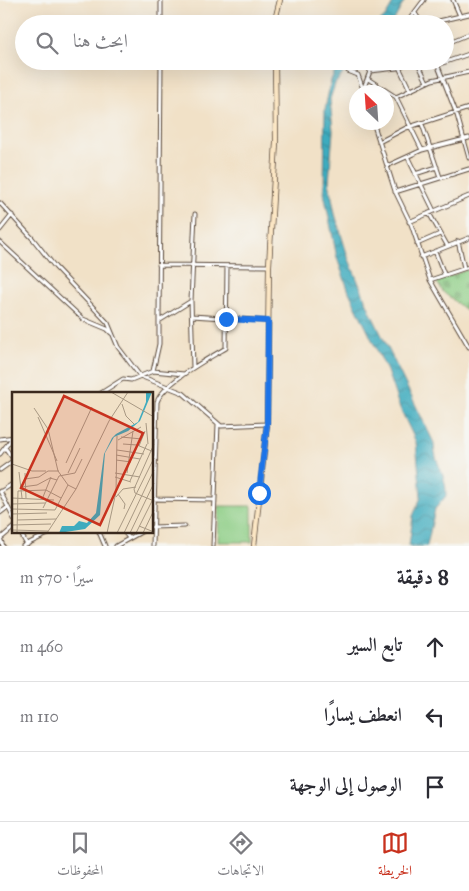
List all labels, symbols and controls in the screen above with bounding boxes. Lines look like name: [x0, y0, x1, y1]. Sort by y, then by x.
search box: [15, 15, 454, 70]
icon: search: [33, 29, 61, 57]
text: ابحث هنا: [73, 29, 128, 52]
north arrow: [349, 85, 394, 130]
route end: [215, 308, 238, 331]
inset map: [12, 392, 154, 534]
route start: [248, 482, 271, 505]
text: 8 دقيقة: [397, 564, 449, 590]
text: سيرًا · 570 m: [20, 568, 94, 587]
text: تابع السير: [348, 633, 402, 656]
icon: ahead: [421, 633, 449, 661]
text: 460 m: [20, 637, 63, 656]
text: انعطف يسارًا: [324, 703, 402, 726]
icon: left: [421, 703, 449, 731]
text: 110 m: [20, 707, 59, 726]
text: الوصول إلى الوجهة: [290, 773, 402, 796]
icon: arrive: [421, 773, 449, 801]
tab: المحفوظات: [57, 829, 103, 884]
tab: الاتجاهات: [217, 829, 264, 884]
tab: الخريطة: [378, 829, 412, 884]

